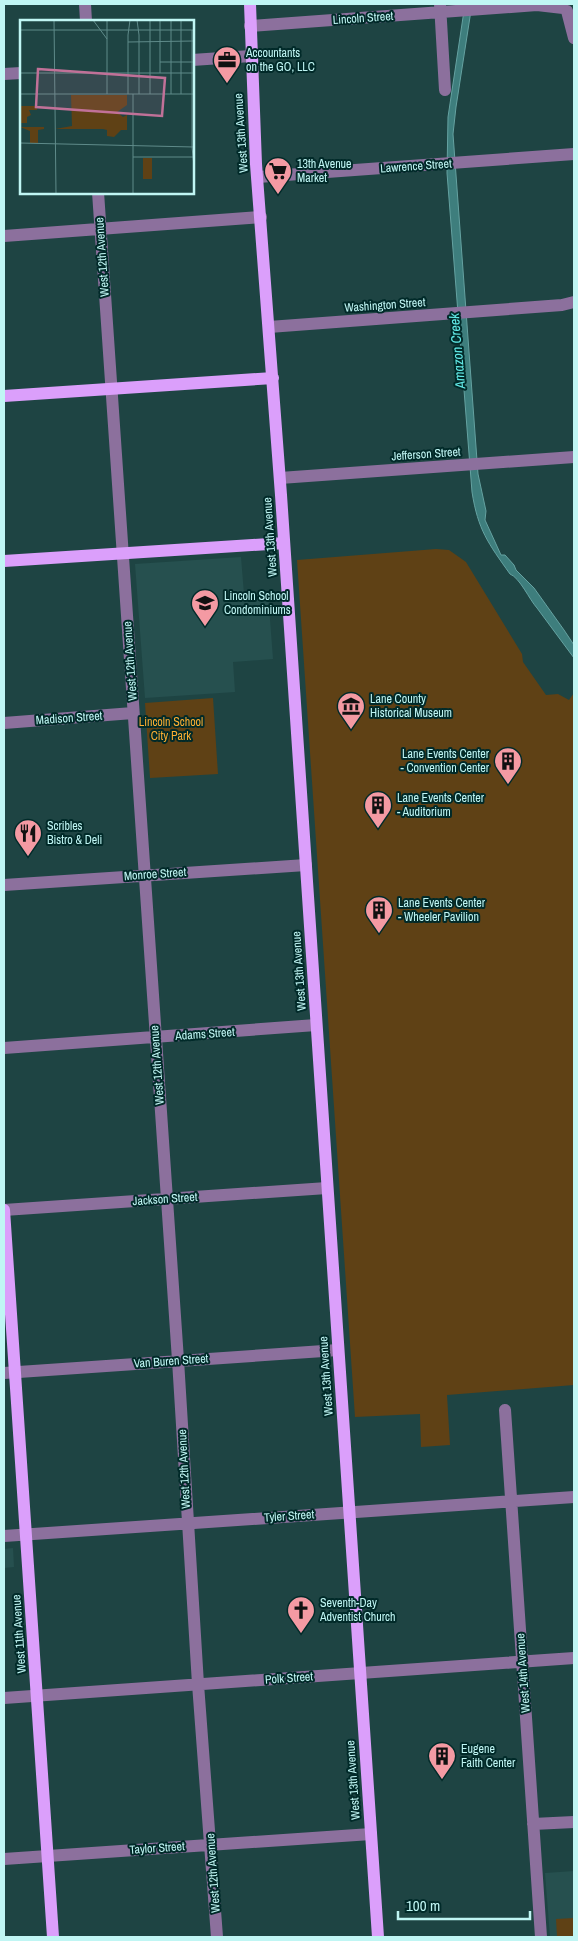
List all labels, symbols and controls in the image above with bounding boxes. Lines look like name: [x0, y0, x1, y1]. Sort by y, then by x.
street label: Lincoln Street: [332, 8, 394, 28]
inset map: [20, 20, 194, 194]
office icon: Accountants on the GO, LLC: [212, 45, 242, 84]
place label: Accountants on the GO, LLC: [245, 45, 315, 75]
street label: West 13th Avenue: [230, 93, 252, 173]
supermarket icon: 13th Avenue Market: [263, 156, 293, 195]
place label: 13th Avenue Market: [297, 156, 352, 186]
street label: Lawrence Street: [380, 156, 453, 176]
street label: West 12th Avenue: [91, 217, 113, 297]
street label: Washington Street: [344, 294, 426, 316]
water label: Amazon Creek: [445, 311, 469, 391]
street label: Jefferson Street: [391, 444, 461, 464]
street label: West 13th Avenue: [259, 497, 281, 577]
school or university icon: Lincoln School Condominiums: [190, 588, 220, 627]
place label: Lincoln School Condominiums: [224, 588, 291, 618]
street label: West 12th Avenue: [119, 621, 141, 701]
museum icon: Lane County Historical Museum: [336, 691, 366, 730]
place label: Lane County Historical Museum: [370, 691, 452, 721]
street label: Madison Street: [35, 708, 103, 728]
park label: Lincoln School City Park: [139, 714, 203, 744]
place label: Lane Events Center - Convention Center: [400, 746, 490, 776]
building icon: Lane Events Center - Convention Center: [493, 746, 523, 785]
building icon: Lane Events Center - Auditorium: [363, 790, 393, 829]
place label: Lane Events Center - Auditorium: [397, 790, 485, 820]
restaurant icon: Scribles Bistro & Deli: [13, 818, 43, 857]
place label: Scribles Bistro & Deli: [47, 818, 102, 848]
street label: Monroe Street: [123, 864, 187, 884]
building icon: Lane Events Center - Wheeler Pavilion: [364, 895, 394, 934]
place label: Lane Events Center - Wheeler Pavilion: [398, 895, 486, 925]
street label: West 13th Avenue: [288, 931, 310, 1011]
street label: Adams Street: [174, 1024, 236, 1044]
street label: West 12th Avenue: [146, 1025, 168, 1105]
street label: Jackson Street: [132, 1189, 198, 1209]
street label: West 13th Avenue: [315, 1336, 337, 1416]
street label: Van Buren Street: [133, 1350, 209, 1372]
street label: West 12th Avenue: [174, 1429, 194, 1509]
street label: Tyler Street: [263, 1506, 315, 1526]
street label: West 11th Avenue: [8, 1594, 30, 1674]
church icon: Seventh-Day Adventist Church: [286, 1595, 316, 1634]
place label: Seventh-Day Adventist Church: [319, 1595, 395, 1625]
street label: West 14th Avenue: [512, 1633, 534, 1713]
street label: Polk Street: [264, 1668, 314, 1688]
street label: West 13th Avenue: [342, 1740, 364, 1820]
building icon: Eugene Faith Center: [427, 1741, 457, 1780]
place label: Eugene Faith Center: [461, 1741, 516, 1771]
street label: West 12th Avenue: [202, 1833, 224, 1913]
street label: Taylor Street: [129, 1838, 185, 1858]
scale bar: [398, 1888, 530, 1920]
text: 100 m: [406, 1895, 440, 1916]

